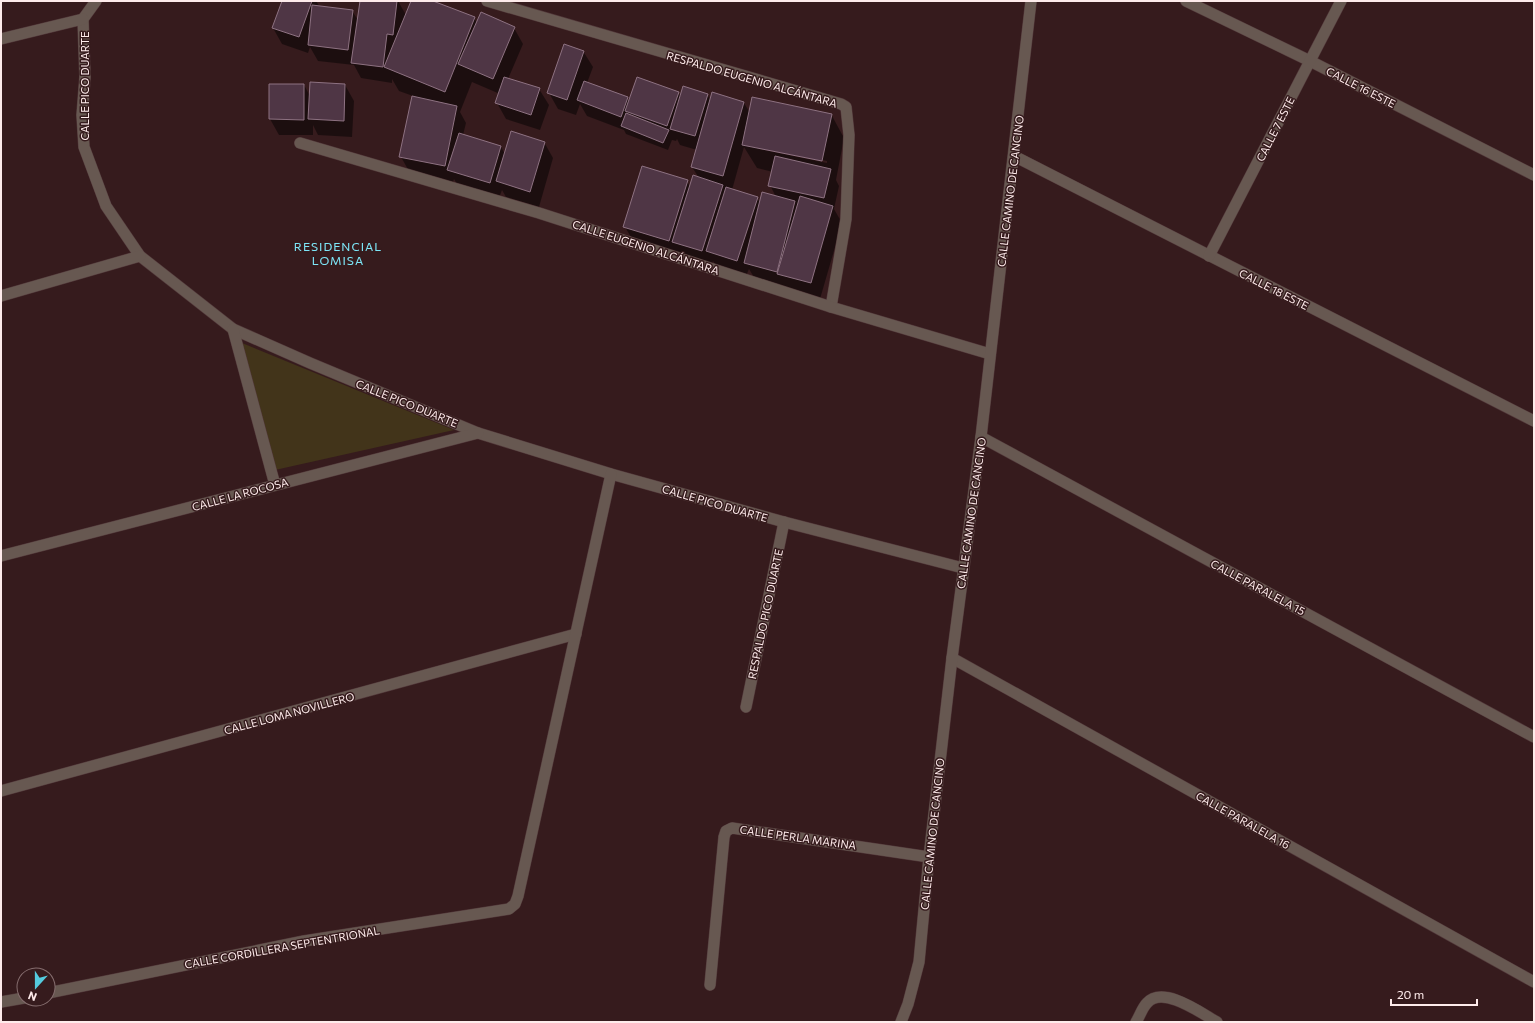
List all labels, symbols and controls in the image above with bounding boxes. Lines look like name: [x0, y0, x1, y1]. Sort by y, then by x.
street label: CALLE PICO DUARTE: [78, 31, 91, 141]
street label: RESPALDO EUGENIO ALCÁNTARA: [665, 47, 840, 110]
street label: CALLE 16 ESTE: [1324, 64, 1398, 110]
street label: CALLE 7 ESTE: [1253, 95, 1297, 163]
street label: CALLE CAMINO DE CANCINO: [994, 115, 1026, 267]
street label: CALLE EUGENIO ALCÁNTARA: [571, 216, 722, 277]
district label: RESIDENCIAL LOMISA: [294, 239, 382, 267]
street label: CALLE 18 ESTE: [1237, 266, 1311, 312]
street label: CALLE PICO DUARTE: [354, 377, 460, 429]
street label: CALLE CAMINO DE CANCINO: [954, 437, 988, 589]
street label: CALLE LA ROCOSA: [190, 475, 290, 513]
street label: CALLE PICO DUARTE: [661, 482, 769, 524]
street label: RESPALDO PICO DUARTE: [745, 548, 785, 680]
street label: CALLE PARALELA 15: [1209, 557, 1307, 617]
street label: CALLE LOMA NOVILLERO: [222, 689, 356, 737]
street label: CALLE CAMINO DE CANCINO: [918, 757, 946, 911]
street label: CALLE PARALELA 16: [1194, 789, 1293, 851]
street label: CALLE PERLA MARINA: [739, 822, 858, 852]
street label: CALLE CORDILLERA SEPTENTRIONAL: [183, 923, 381, 971]
north arrow: [16, 967, 56, 1007]
scale bar: [1391, 981, 1477, 1007]
text: 20 m: [1397, 987, 1424, 1001]
text: N: [26, 989, 38, 1004]

